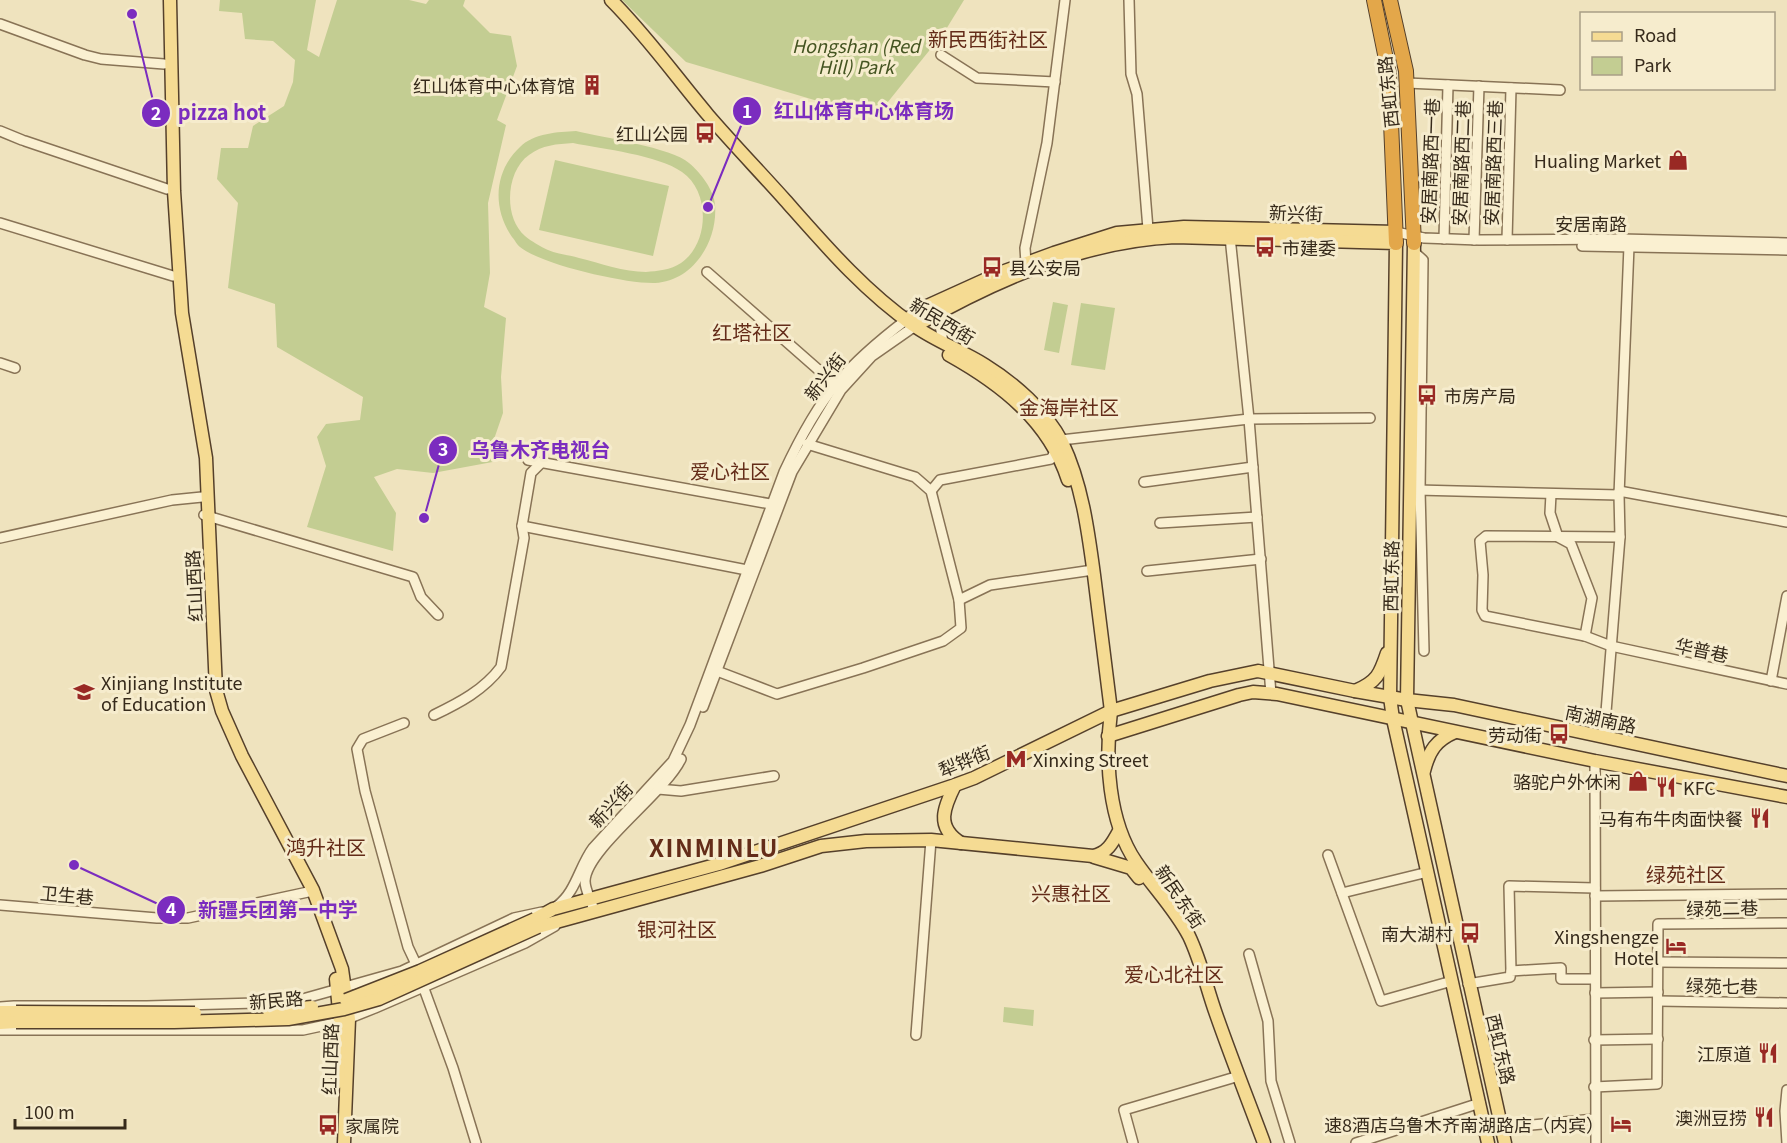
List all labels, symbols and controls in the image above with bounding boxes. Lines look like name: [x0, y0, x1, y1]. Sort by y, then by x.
legend: [1580, 12, 1775, 90]
text: Road: [1634, 21, 1677, 47]
district label: 新民西街社区: [928, 24, 1048, 53]
park label: Hongshan (Red Hill) Park: [792, 32, 923, 79]
text: Park: [1634, 51, 1672, 77]
street label: 西虹东路: [1370, 55, 1404, 129]
place label: 红山体育中心体育馆: [413, 72, 575, 98]
building icon: 红山体育中心体育馆: [580, 73, 604, 97]
callout: 红山体育中心体育场: [732, 92, 966, 130]
callout: pizza hot: [141, 94, 274, 132]
text: 红山体育中心体育场: [774, 95, 954, 124]
text: pizza hot: [178, 97, 267, 126]
text: 1: [742, 97, 752, 123]
street label: 安居南路西一巷: [1414, 98, 1444, 224]
text: 2: [151, 99, 161, 125]
street label: 安居南路西二巷: [1445, 100, 1475, 226]
street label: 安居南路西三巷: [1477, 100, 1507, 226]
place label: 红山公园: [616, 120, 688, 146]
bus stop icon: 红山公园: [693, 121, 717, 145]
place label: Hualing Market: [1534, 147, 1661, 173]
shop icon: Hualing Market: [1666, 148, 1690, 172]
street label: 新兴街: [1269, 198, 1323, 226]
street label: 安居南路: [1555, 210, 1627, 236]
place label: 市建委: [1282, 234, 1336, 260]
bus stop icon: 市建委: [1253, 235, 1277, 259]
place label: 县公安局: [1009, 254, 1081, 280]
bus stop icon: 县公安局: [980, 255, 1004, 279]
street label: 新民西街: [905, 290, 981, 350]
district label: 红塔社区: [712, 317, 792, 346]
street label: 新兴街: [797, 347, 851, 405]
place label: 市房产局: [1444, 382, 1516, 408]
bus stop icon: 市房产局: [1415, 383, 1439, 407]
district label: 金海岸社区: [1019, 392, 1119, 421]
callout: 乌鲁木齐电视台: [428, 431, 622, 469]
text: 乌鲁木齐电视台: [470, 434, 610, 463]
text: 3: [438, 435, 448, 461]
district label: 爱心社区: [690, 456, 770, 485]
street label: 西虹东路: [1376, 540, 1404, 612]
street label: 红山西路: [178, 549, 208, 623]
street label: 华普巷: [1673, 631, 1731, 667]
place label: Xinjiang Institute of Education: [101, 669, 243, 716]
school or university icon: Xinjiang Institute of Education: [72, 680, 96, 704]
street label: 南湖南路: [1563, 698, 1639, 738]
place label: 劳动街: [1488, 721, 1542, 747]
bus stop icon: 劳动街: [1547, 722, 1571, 746]
street label: 犁铧街: [934, 738, 994, 782]
place label: Xinxing Street: [1033, 746, 1149, 772]
metro station icon: Xinxing Street: [1004, 747, 1028, 771]
place label: 骆驼户外休闲: [1513, 768, 1621, 794]
shop icon: 骆驼户外休闲: [1626, 769, 1650, 793]
place label: KFC: [1683, 774, 1716, 800]
street label: 新兴街: [582, 775, 638, 833]
restaurant icon: KFC: [1654, 775, 1678, 799]
place label: 马有布牛肉面快餐: [1599, 805, 1743, 831]
restaurant icon: 马有布牛肉面快餐: [1748, 806, 1772, 830]
district label: XINMINLU: [649, 829, 779, 864]
district label: 鸿升社区: [286, 832, 366, 861]
street label: 新民东街: [1150, 859, 1212, 933]
district label: 绿苑社区: [1646, 859, 1726, 888]
district label: 兴惠社区: [1031, 878, 1111, 907]
street label: 卫生巷: [39, 879, 95, 909]
callout: 新疆兵团第一中学: [156, 891, 370, 929]
street label: 绿苑二巷: [1686, 893, 1758, 921]
text: 新疆兵团第一中学: [198, 894, 358, 923]
text: 4: [166, 895, 177, 921]
district label: 银河社区: [637, 914, 717, 943]
place label: 南大湖村: [1381, 920, 1453, 946]
bus stop icon: 南大湖村: [1458, 921, 1482, 945]
place label: Xingshengze Hotel: [1554, 923, 1659, 970]
hotel icon: Xingshengze Hotel: [1664, 934, 1688, 958]
district label: 爱心北社区: [1124, 959, 1224, 988]
street label: 绿苑七巷: [1686, 971, 1758, 999]
street label: 新民路: [248, 984, 304, 1014]
street label: 西虹东路: [1481, 1011, 1523, 1087]
street label: 红山西路: [315, 1023, 343, 1095]
place label: 江原道: [1697, 1040, 1751, 1066]
restaurant icon: 江原道: [1756, 1041, 1780, 1065]
scale bar: [15, 1092, 124, 1130]
text: 100 m: [24, 1098, 75, 1124]
place label: 澳洲豆捞: [1675, 1104, 1747, 1130]
restaurant icon: 澳洲豆捞: [1752, 1105, 1776, 1129]
place label: 速8酒店乌鲁木齐南湖路店（内宾）: [1324, 1111, 1604, 1137]
place label: 家属院: [345, 1112, 399, 1138]
hotel icon: 速8酒店乌鲁木齐南湖路店（内宾）: [1609, 1112, 1633, 1136]
bus stop icon: 家属院: [316, 1113, 340, 1137]

